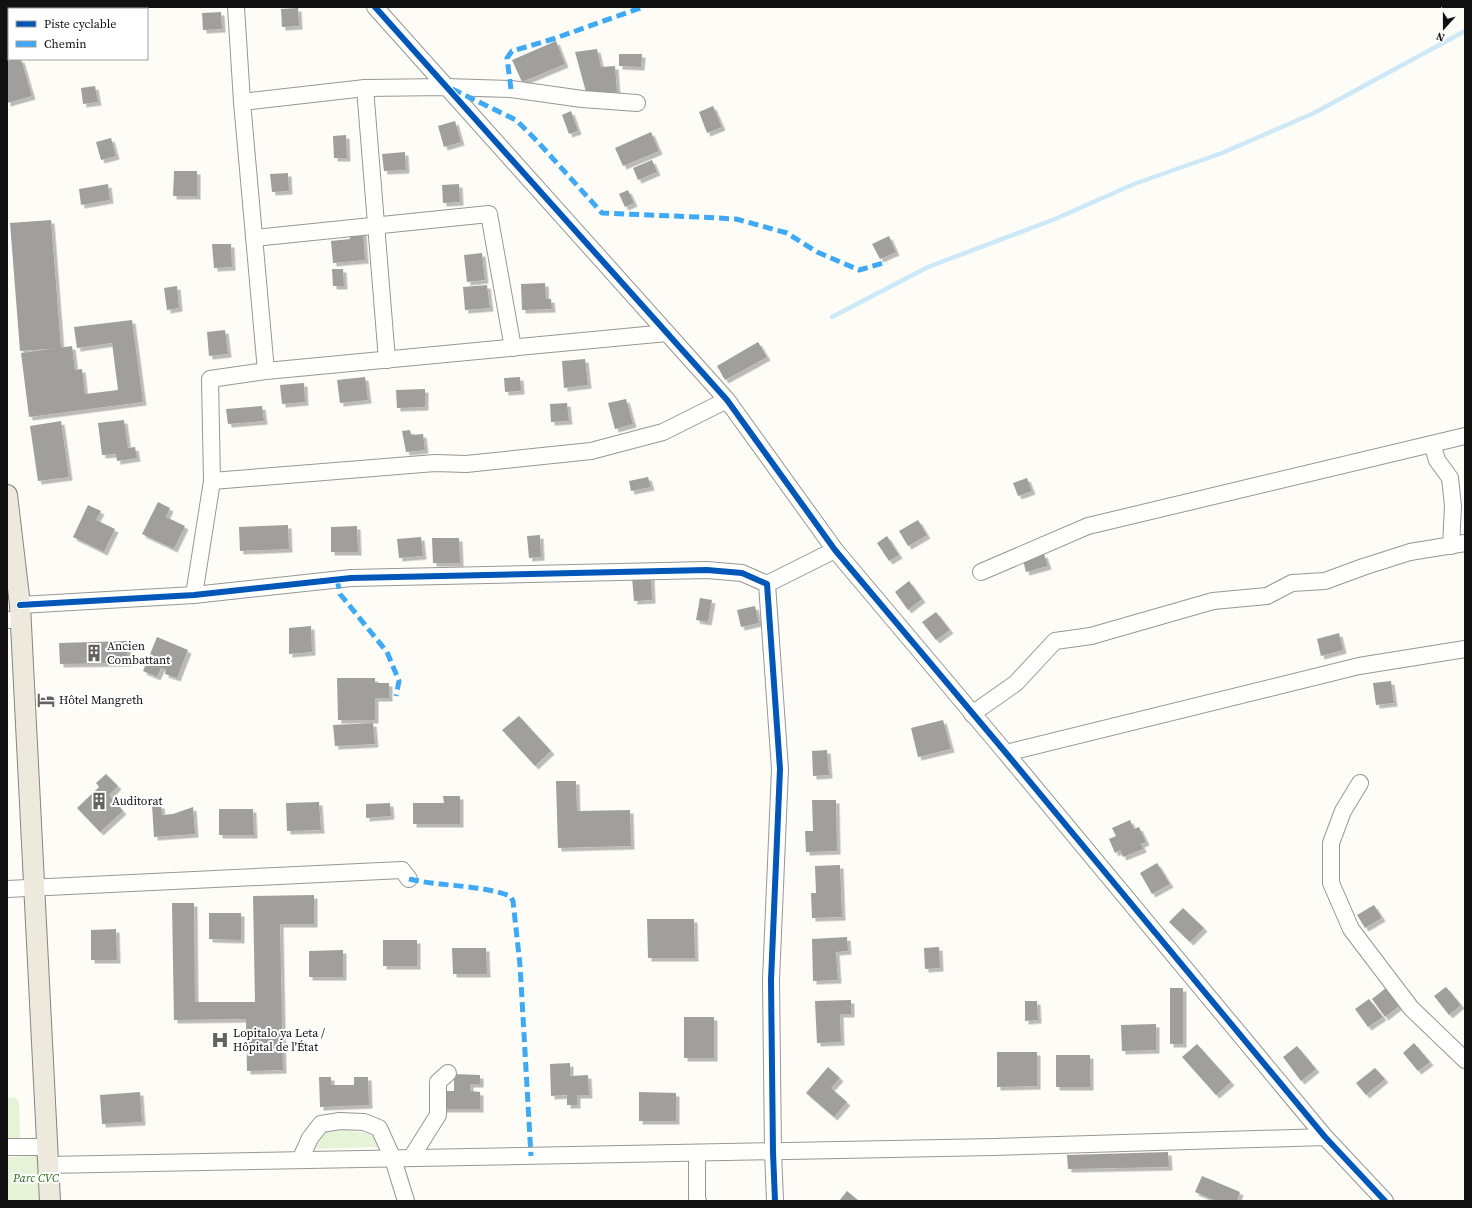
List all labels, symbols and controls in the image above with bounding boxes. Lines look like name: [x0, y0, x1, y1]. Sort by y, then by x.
legend: [8, 8, 148, 60]
north arrow: [1424, 8, 1464, 48]
text: Piste cyclable: [44, 16, 116, 32]
text: N: [1434, 28, 1447, 45]
text: Chemin: [44, 36, 87, 52]
place label: Ancien Combattant: [107, 638, 170, 668]
building icon: Ancien Combattant: [84, 643, 104, 663]
hotel icon: Hôtel Mangreth: [36, 690, 56, 710]
place label: Hôtel Mangreth: [59, 692, 143, 708]
building icon: Auditorat: [89, 791, 109, 811]
place label: Auditorat: [112, 793, 163, 809]
place label: Lopitalo ya Leta / Hôpital de l'État: [233, 1025, 325, 1055]
hospital icon: Lopitalo ya Leta / Hôpital de l'État: [210, 1030, 230, 1050]
park label: Parc CVC: [12, 1170, 60, 1186]

